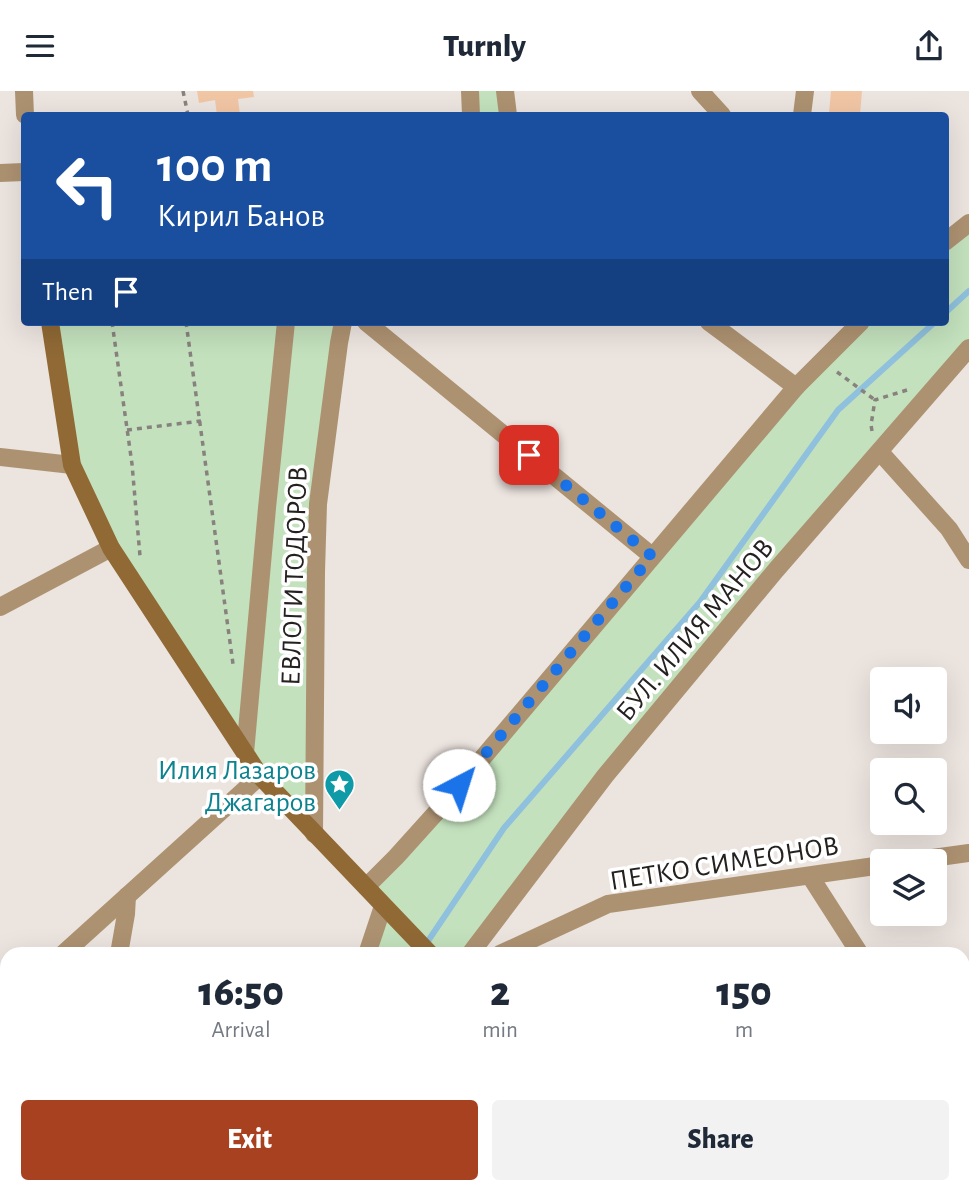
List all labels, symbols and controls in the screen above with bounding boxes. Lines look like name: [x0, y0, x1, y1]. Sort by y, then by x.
icon: menu: [21, 27, 59, 65]
icon: share: [910, 27, 948, 65]
text: Turnly: [443, 30, 526, 62]
icon: left: [42, 140, 133, 231]
text: 100 m: [157, 142, 273, 191]
text: Кирил Банов: [157, 200, 325, 232]
icon: arrive: [107, 273, 145, 311]
text: Then: [42, 279, 93, 305]
pin: [499, 425, 559, 485]
icon: arrive: [510, 436, 548, 474]
street label: ЕВЛОГИ ТОДОРОВ: [277, 466, 313, 686]
street label: БУЛ. ИЛИЯ МАНОВ: [612, 534, 780, 727]
map controls: [870, 667, 947, 926]
button: sound: [870, 667, 947, 744]
position arrow: [422, 748, 496, 822]
place label: Илия Лазаров Джагаров: [158, 757, 316, 817]
button: search: [870, 758, 947, 835]
place icon: Илия Лазаров Джагаров: [322, 768, 356, 812]
street label: ПЕТКО СИМЕОНОВ: [608, 832, 841, 896]
button: layers: [870, 849, 947, 926]
text: 16:50: [198, 971, 284, 1013]
text: 2: [490, 971, 510, 1013]
text: 150: [716, 971, 772, 1013]
text: Arrival: [212, 1019, 271, 1042]
text: min: [482, 1019, 518, 1042]
text: m: [735, 1019, 753, 1042]
button: Exit: [21, 1100, 478, 1180]
button: Share: [492, 1100, 949, 1180]

